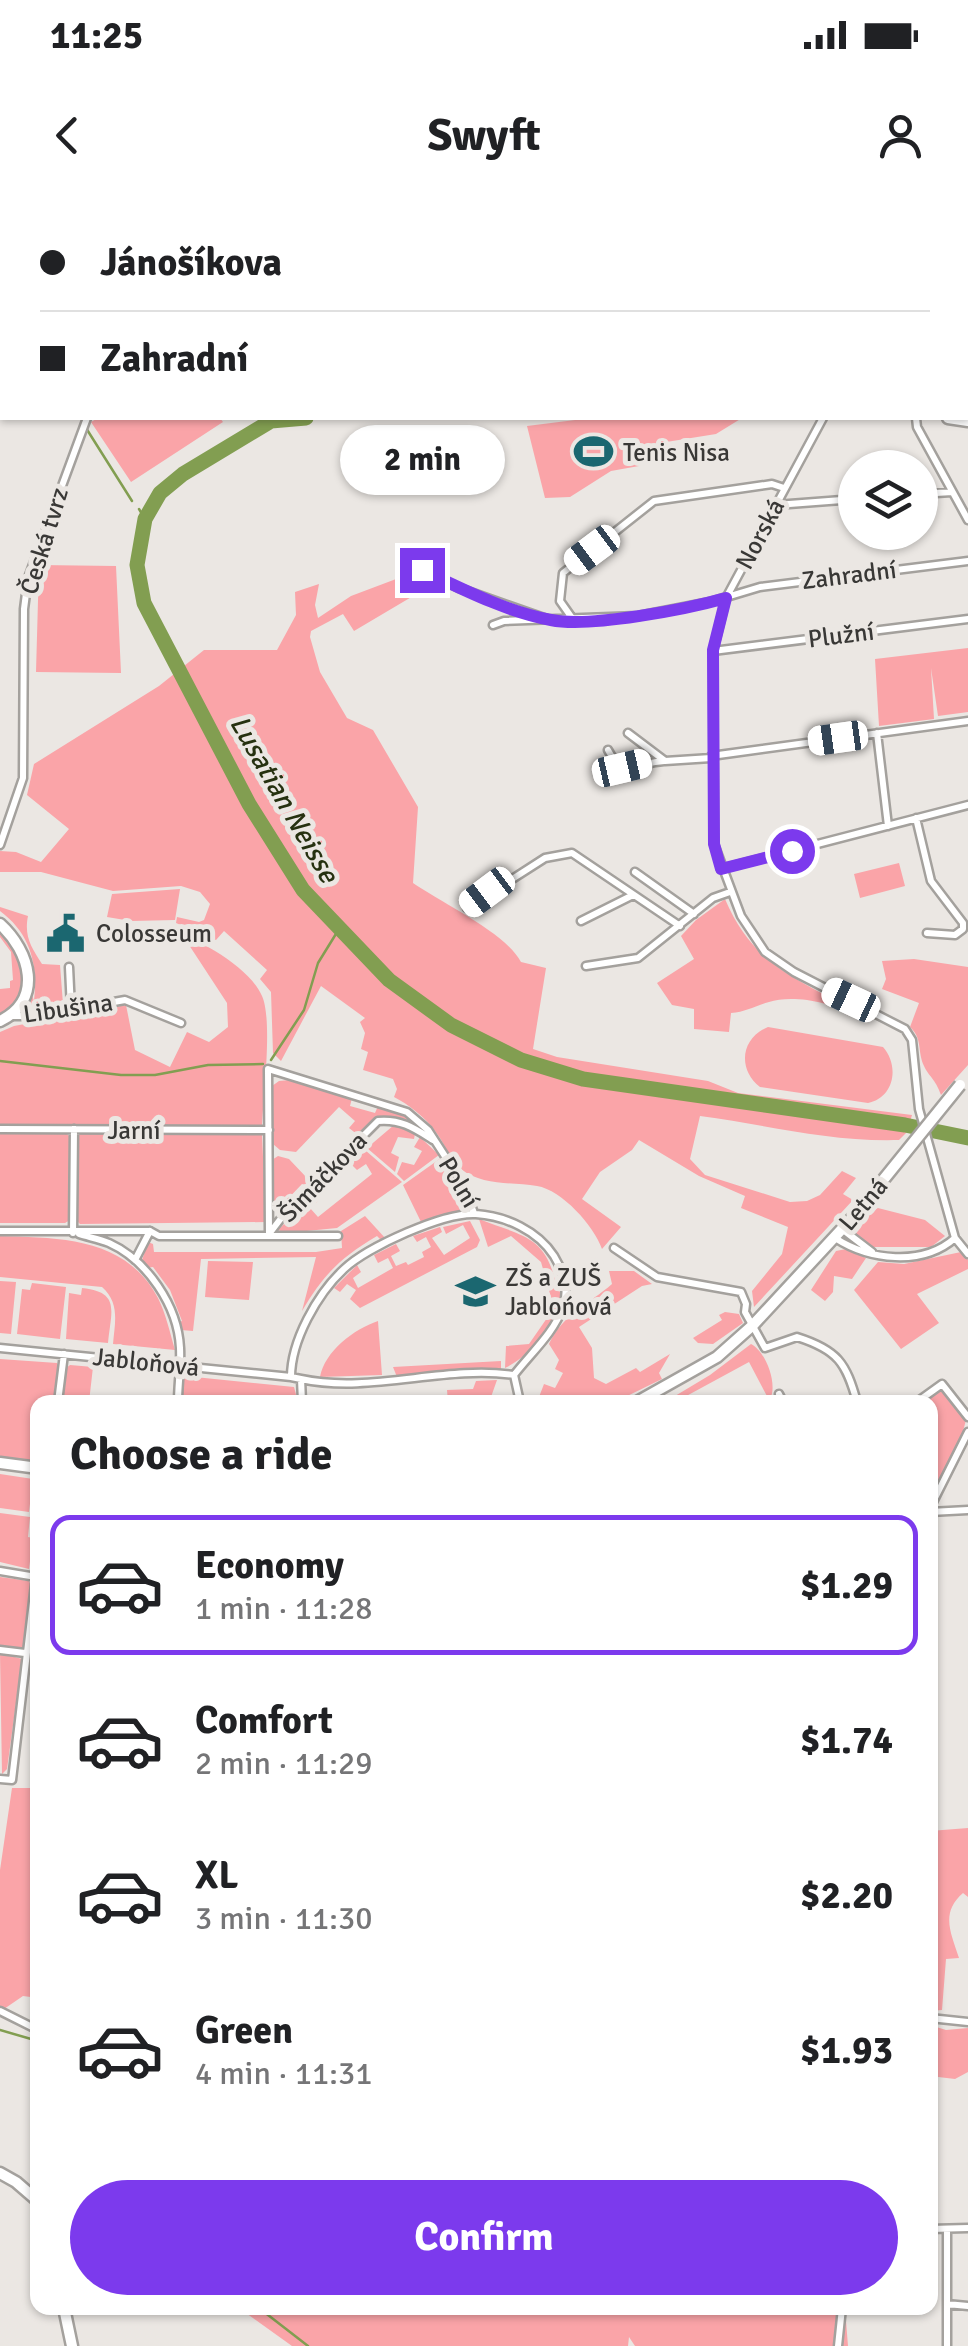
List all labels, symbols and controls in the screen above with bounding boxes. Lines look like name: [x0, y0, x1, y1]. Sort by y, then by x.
text: 11:25: [50, 12, 143, 59]
icon: back: [40, 108, 95, 163]
text: Swyft: [427, 108, 541, 163]
icon: person: [873, 108, 928, 163]
text: Jánošíkova: [100, 239, 282, 286]
text: Zahradní: [100, 335, 248, 382]
callout: 2 min: [340, 425, 504, 495]
sports icon: Tenis Nisa: [572, 431, 614, 473]
place label: Tenis Nisa: [623, 437, 730, 468]
text: 2 min: [384, 440, 461, 479]
map controls: [838, 450, 938, 550]
button: layers: [838, 450, 938, 550]
street label: Česká tvrz: [13, 484, 75, 598]
street label: Norská: [729, 493, 791, 575]
car: [559, 520, 625, 580]
route end: [400, 548, 445, 593]
street label: Zahradní: [800, 554, 898, 596]
street label: Plužní: [806, 616, 876, 654]
water label: Lusatian Neisse: [222, 709, 347, 891]
car: [806, 719, 870, 757]
car: [589, 747, 655, 789]
route start: [770, 829, 815, 874]
car: [454, 862, 520, 922]
public building icon: Colosseum: [45, 912, 87, 954]
place label: Colosseum: [96, 918, 212, 949]
car: [817, 974, 885, 1026]
street label: Libušina: [21, 986, 115, 1030]
street label: Jarní: [108, 1115, 161, 1146]
street label: Šimáčkova: [272, 1125, 374, 1229]
street label: Polní: [432, 1151, 486, 1213]
street label: Letná: [832, 1171, 894, 1237]
place label: ZŠ a ZUŠ Jablońová: [505, 1262, 612, 1322]
school or university icon: ZŠ a ZUŠ Jablońová: [454, 1270, 496, 1312]
street label: Jabloňová: [91, 1341, 201, 1383]
text: Choose a ride: [70, 1427, 333, 1482]
icon: car: [75, 1540, 165, 1630]
text: Economy: [195, 1542, 344, 1589]
text: $1.29: [800, 1562, 893, 1609]
text: 1 min · 11:28: [195, 1589, 373, 1628]
icon: car: [75, 1695, 165, 1785]
text: Comfort: [195, 1697, 333, 1744]
text: $1.74: [800, 1717, 893, 1764]
text: 2 min · 11:29: [195, 1744, 373, 1783]
icon: car: [75, 1850, 165, 1940]
text: XL: [195, 1852, 238, 1899]
text: $2.20: [800, 1872, 893, 1919]
text: 3 min · 11:30: [195, 1899, 373, 1938]
icon: car: [75, 2005, 165, 2095]
text: Green: [195, 2007, 293, 2054]
text: $1.93: [800, 2027, 893, 2074]
text: 4 min · 11:31: [195, 2054, 373, 2093]
button: Confirm: [70, 2180, 898, 2295]

